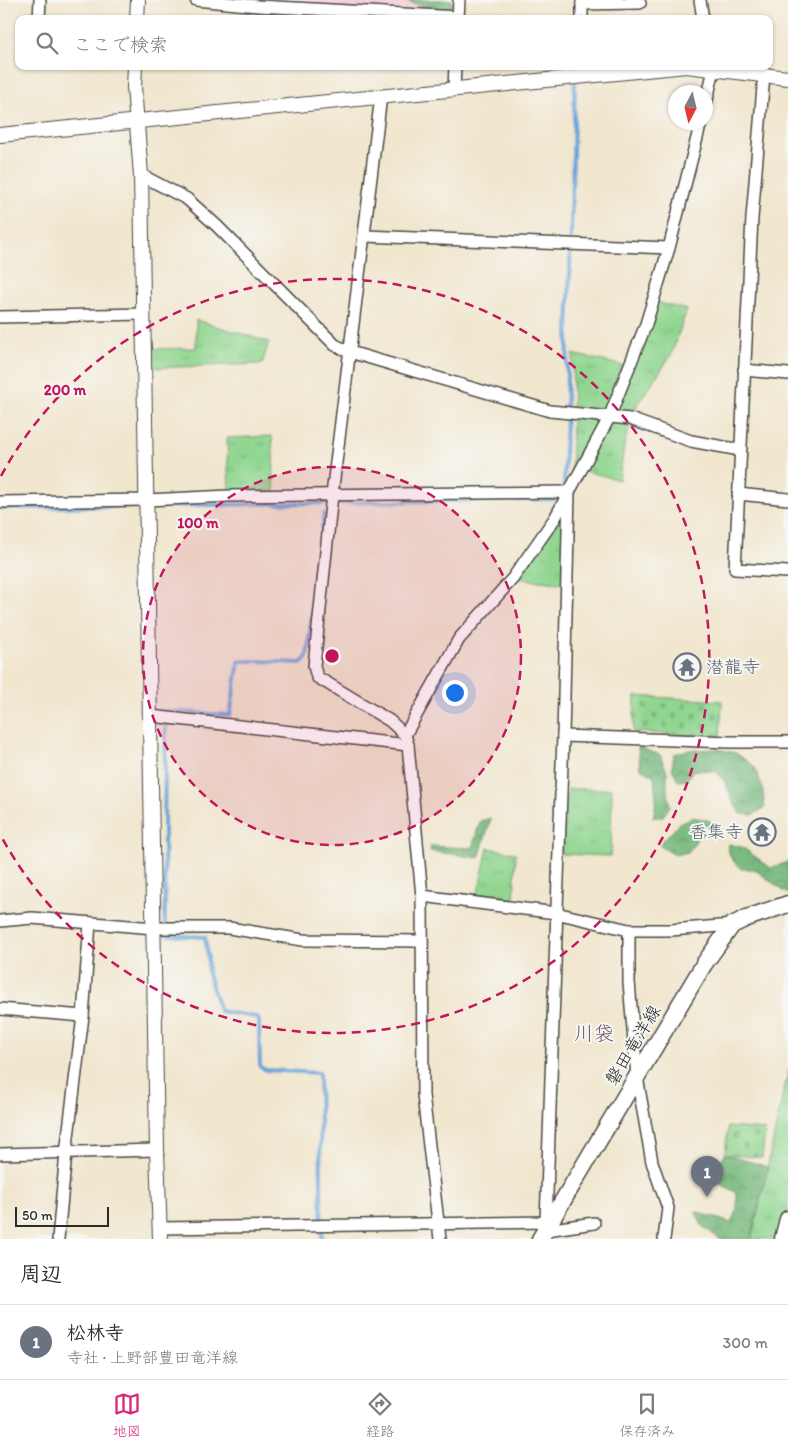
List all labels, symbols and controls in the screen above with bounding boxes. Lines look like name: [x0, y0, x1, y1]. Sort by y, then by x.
search box: [15, 15, 773, 70]
icon: search: [33, 29, 61, 57]
text: ここで検索: [73, 33, 168, 56]
north arrow: [668, 85, 713, 130]
text: 200 m: [44, 381, 87, 399]
text: 100 m: [177, 514, 219, 532]
centre of rings: [323, 647, 341, 665]
temple icon: 潜龍寺: [672, 652, 702, 682]
place label: 潜龍寺: [706, 656, 760, 678]
your location: [442, 680, 468, 706]
temple icon: 香集寺: [747, 817, 777, 847]
place label: 香集寺: [689, 821, 743, 843]
street label: 磐田竜洋線: [600, 1001, 666, 1089]
district label: 川袋: [574, 1021, 614, 1045]
pin: 1: [691, 1156, 723, 1197]
scale bar: [15, 1204, 109, 1227]
text: 50 m: [22, 1207, 53, 1224]
text: 周辺: [20, 1261, 62, 1286]
text: 松林寺: [67, 1321, 124, 1344]
text: 1: [32, 1333, 40, 1352]
text: 300 m: [723, 1333, 768, 1352]
text: 寺社 · 上野部豊田竜洋線: [67, 1348, 238, 1367]
tab: 地図: [113, 1390, 141, 1440]
tab: 経路: [366, 1390, 394, 1440]
tab: 保存済み: [619, 1390, 675, 1440]

